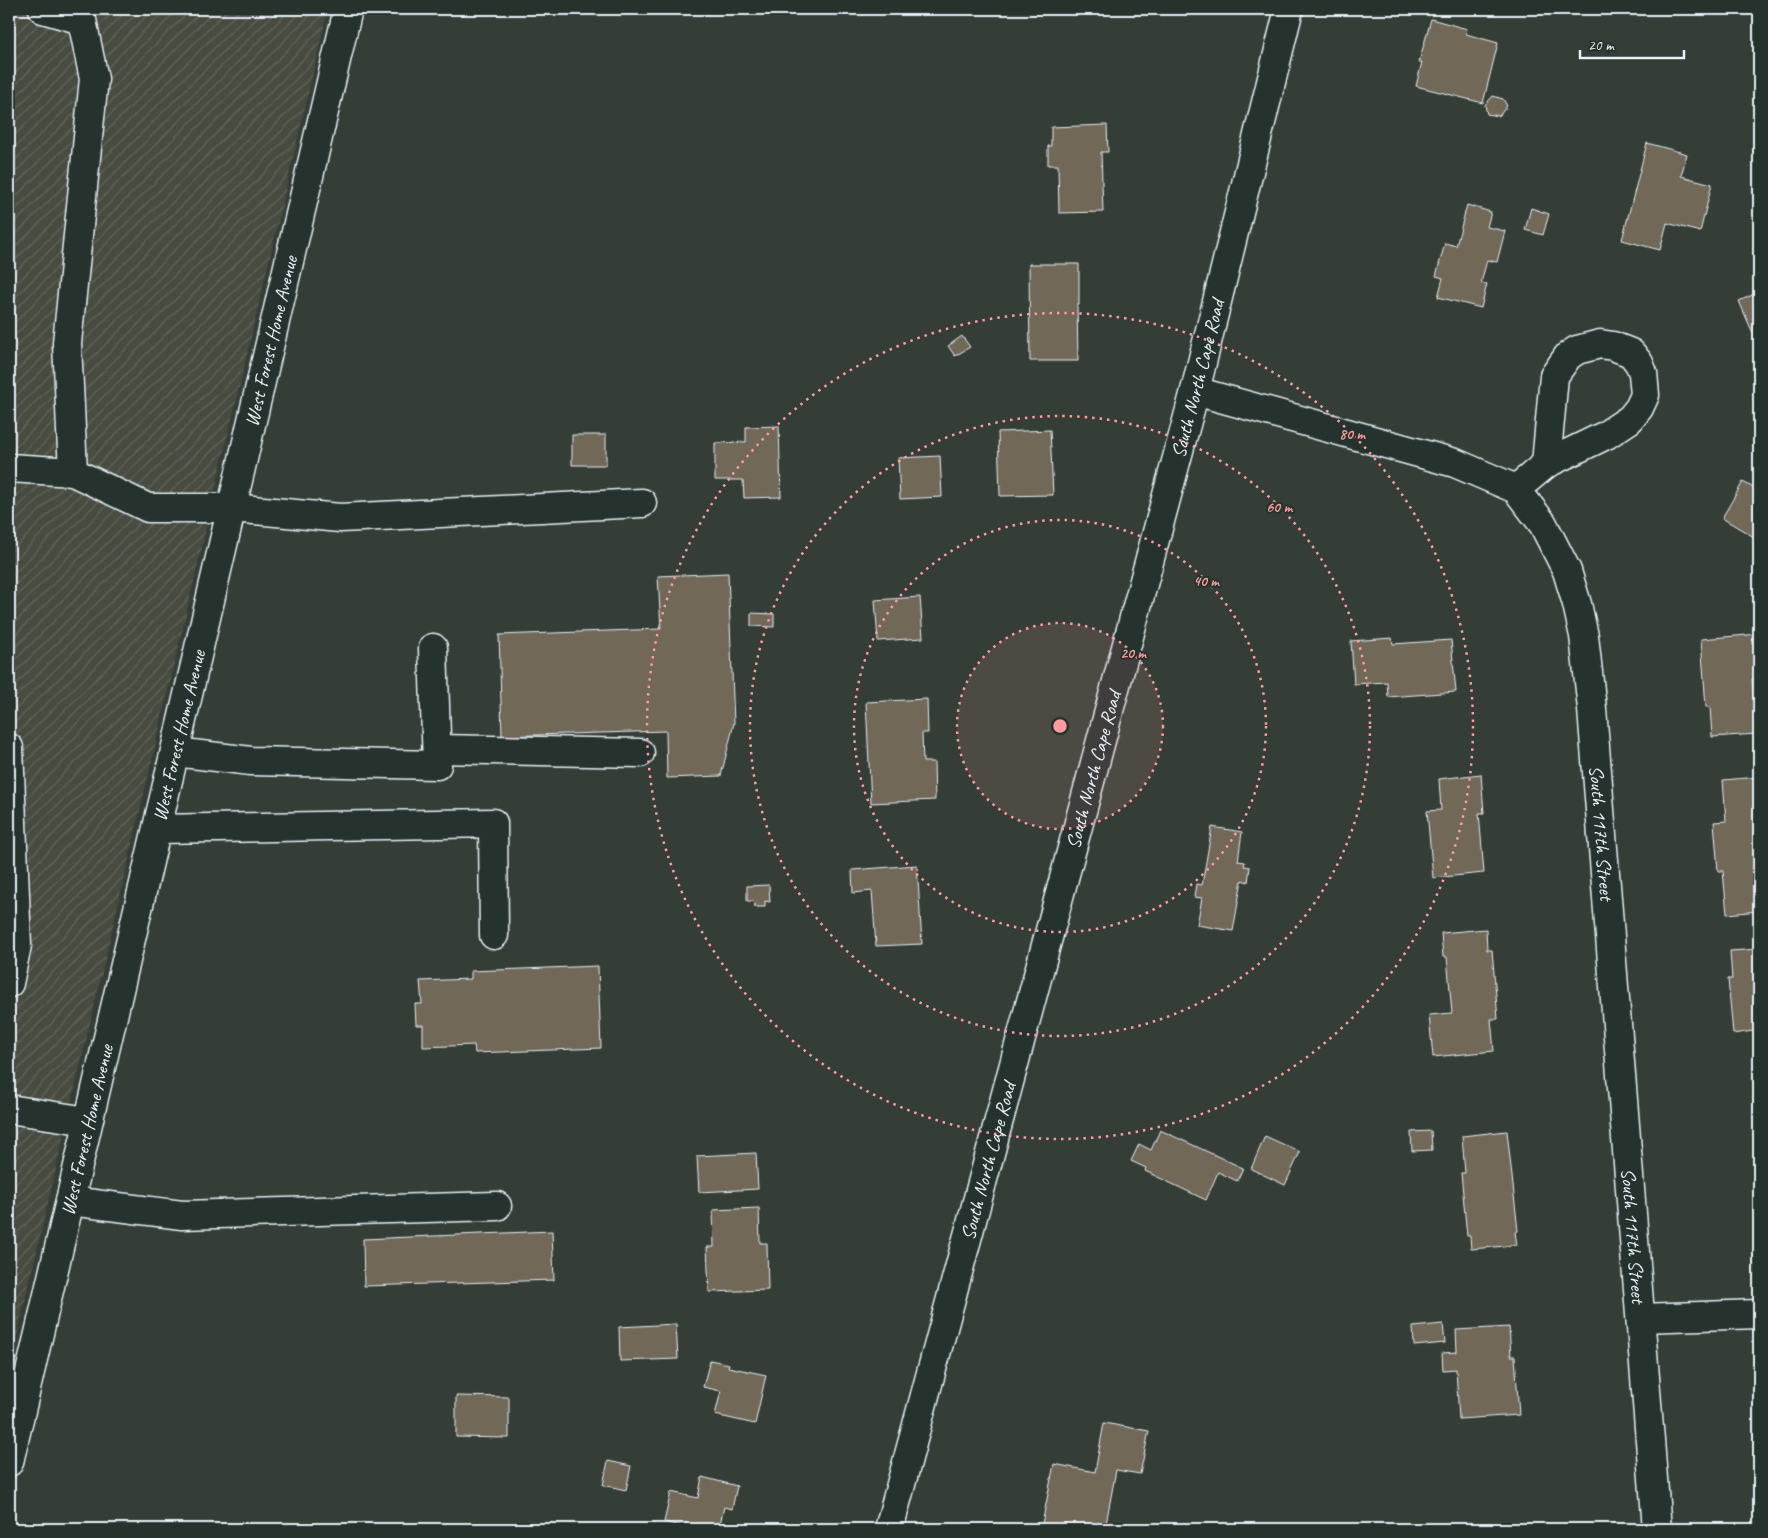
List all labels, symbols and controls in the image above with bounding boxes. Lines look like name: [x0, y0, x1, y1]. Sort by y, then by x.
scale bar: [1580, 28, 1684, 60]
text: 20 m: [1588, 36, 1615, 55]
street label: West Forest Home Avenue: [239, 252, 303, 429]
street label: South North Cape Road: [1165, 294, 1230, 460]
text: 80 m: [1339, 425, 1366, 444]
text: 60 m: [1266, 498, 1293, 517]
text: 40 m: [1193, 572, 1220, 591]
text: 20 m: [1120, 644, 1147, 663]
street label: West Forest Home Avenue: [147, 646, 211, 823]
street label: South North Cape Road: [1060, 685, 1127, 852]
centre of rings: [1051, 717, 1069, 735]
street label: South 117th Street: [1584, 764, 1620, 904]
street label: West Forest Home Avenue: [55, 1041, 119, 1218]
street label: South North Cape Road: [955, 1076, 1022, 1243]
street label: South 117th Street: [1616, 1167, 1652, 1306]

